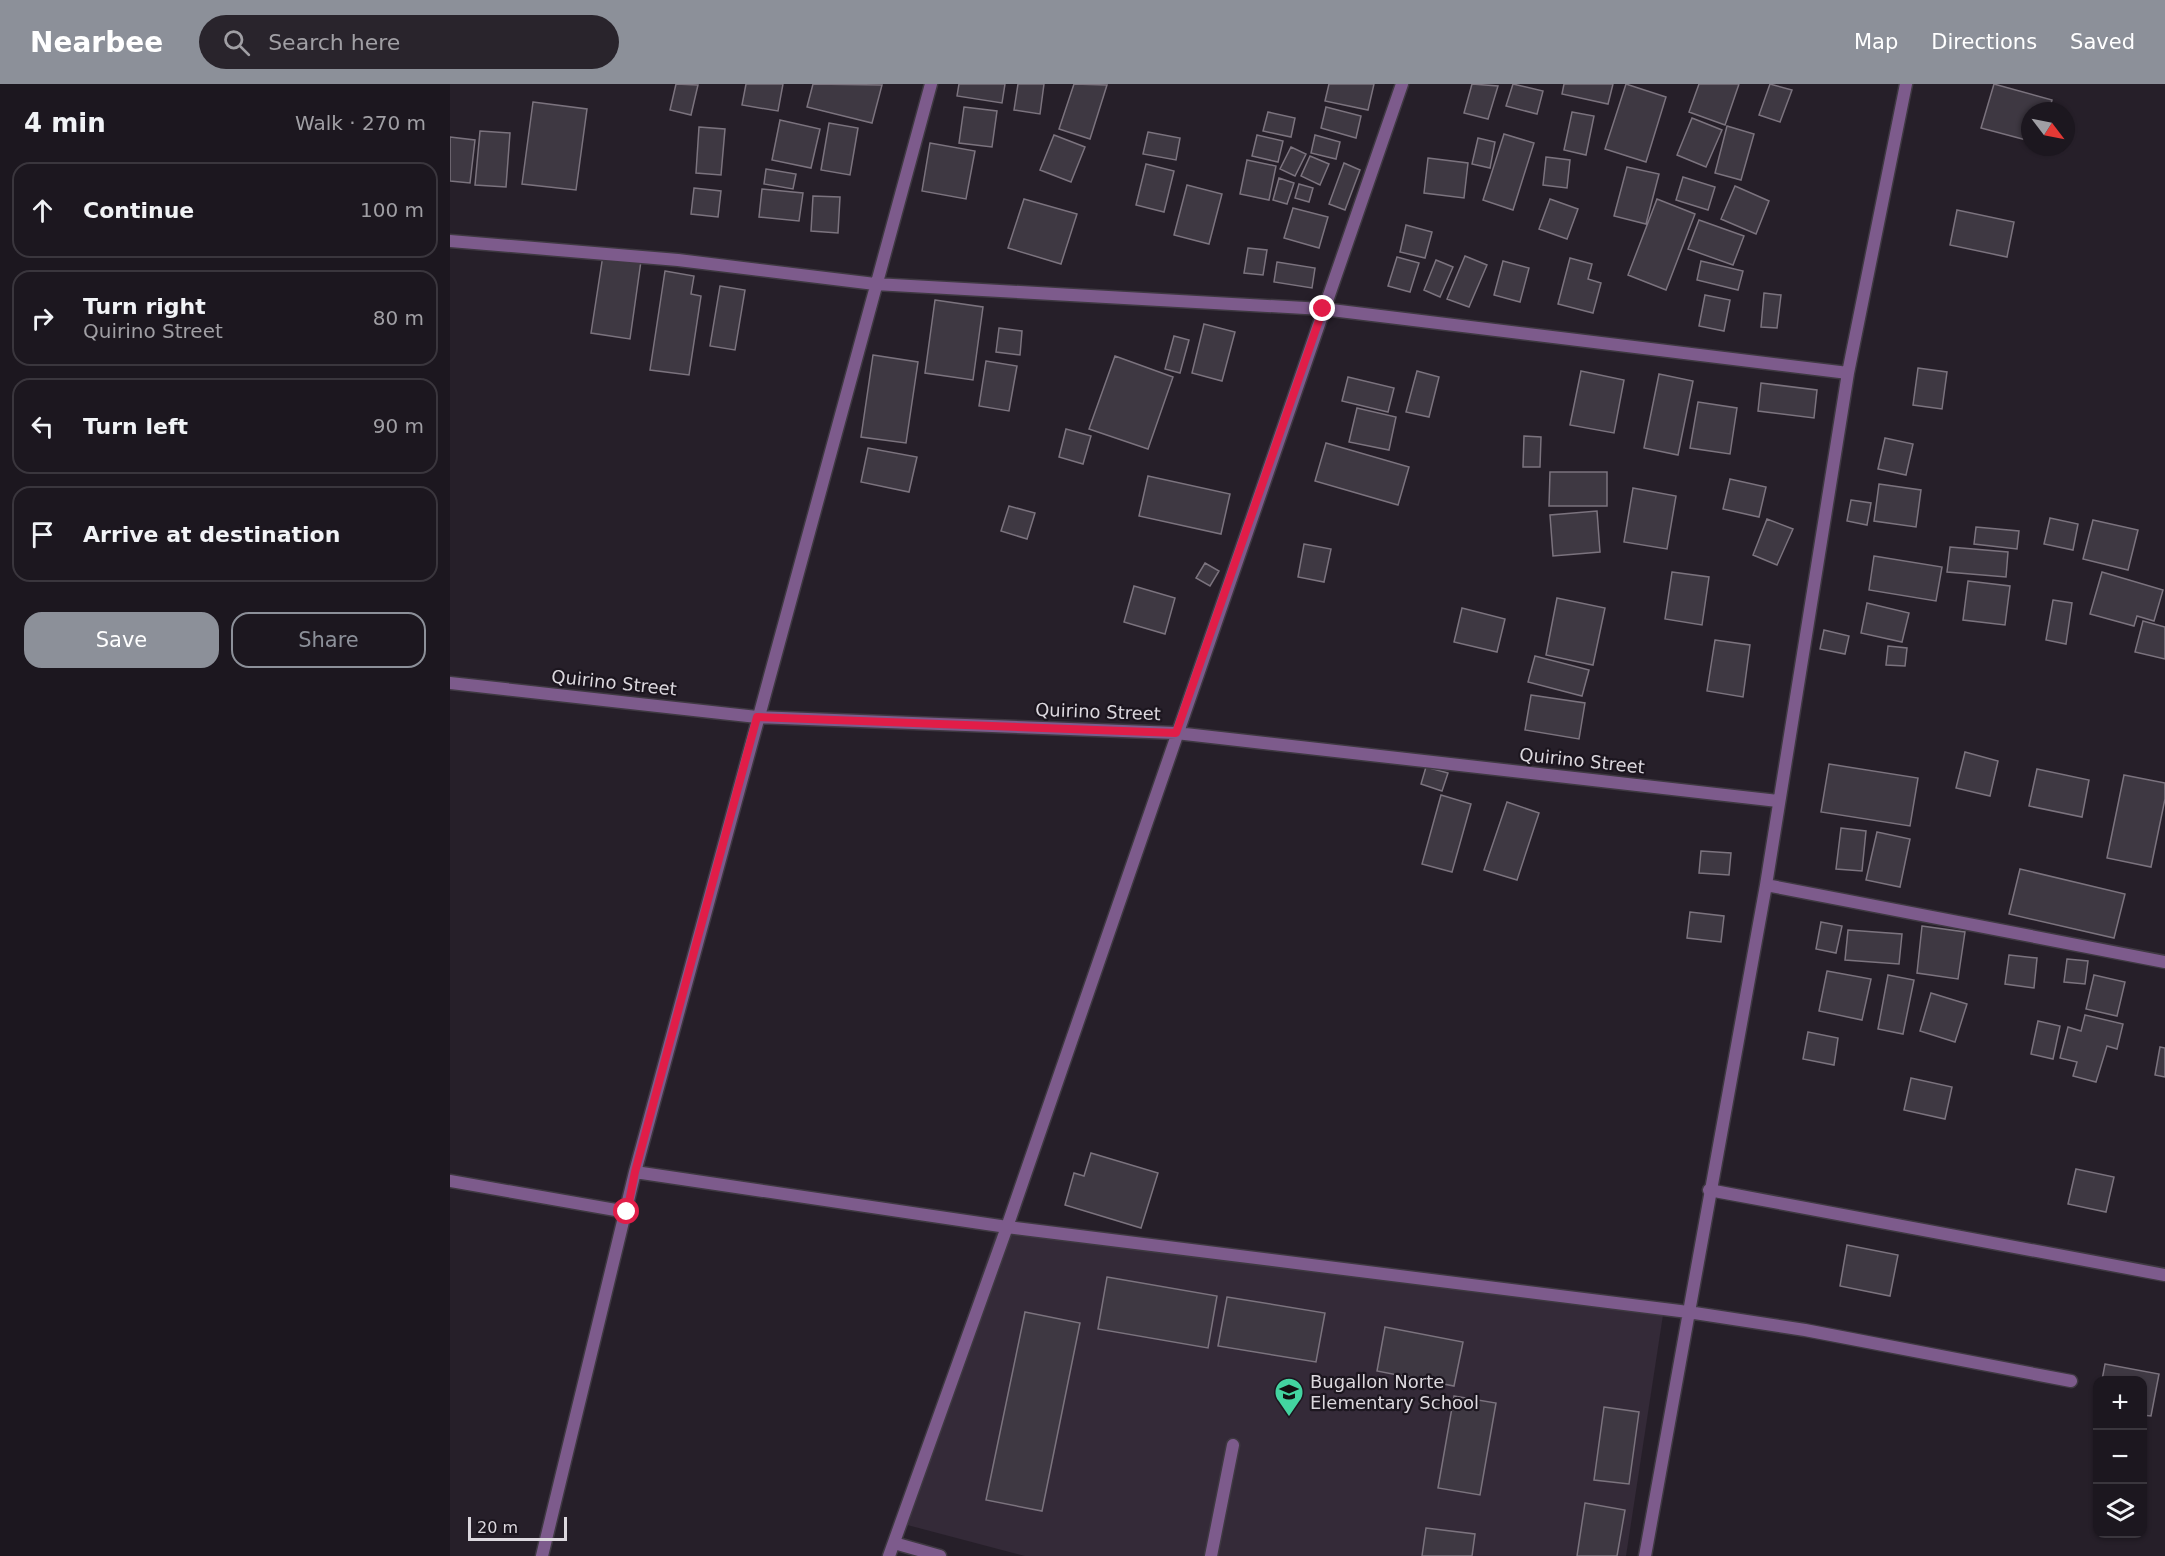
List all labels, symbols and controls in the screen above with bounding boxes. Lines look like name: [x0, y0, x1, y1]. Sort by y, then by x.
search box: [199, 15, 619, 69]
text: Nearbee: [30, 26, 163, 59]
icon: search: [220, 26, 253, 59]
text: Search here: [268, 30, 400, 55]
text: Map: [1854, 30, 1898, 54]
text: Directions: [1931, 30, 2037, 54]
text: Saved: [2070, 30, 2135, 54]
north arrow: [2021, 102, 2075, 156]
text: 4 min: [24, 108, 106, 138]
text: Walk · 270 m: [295, 111, 426, 135]
icon: ahead: [26, 194, 59, 227]
text: Continue: [83, 198, 194, 223]
text: 100 m: [360, 198, 424, 222]
text: Turn right: [83, 294, 206, 319]
route end: [1309, 295, 1335, 321]
icon: right: [26, 302, 59, 335]
text: 80 m: [373, 306, 424, 330]
text: Quirino Street: [83, 319, 223, 343]
icon: left: [26, 410, 59, 443]
text: Turn left: [83, 414, 188, 439]
text: 90 m: [373, 414, 424, 438]
icon: arrive: [26, 518, 59, 551]
text: Arrive at destination: [83, 522, 340, 547]
button: Save: [24, 612, 219, 668]
button: Share: [231, 612, 426, 668]
street label: Quirino Street: [550, 665, 678, 700]
street label: Quirino Street: [1035, 699, 1161, 724]
street label: Quirino Street: [1518, 743, 1646, 778]
route start: [613, 1198, 639, 1224]
place label: Bugallon Norte Elementary School: [1310, 1371, 1479, 1413]
school or university icon: Bugallon Norte Elementary School: [1273, 1376, 1305, 1418]
map controls: [2093, 1376, 2147, 1538]
button: +: [2093, 1376, 2147, 1430]
button: −: [2093, 1430, 2147, 1484]
button: layers: [2093, 1484, 2147, 1538]
scale bar: [468, 1514, 567, 1542]
text: 20 m: [477, 1518, 518, 1537]

